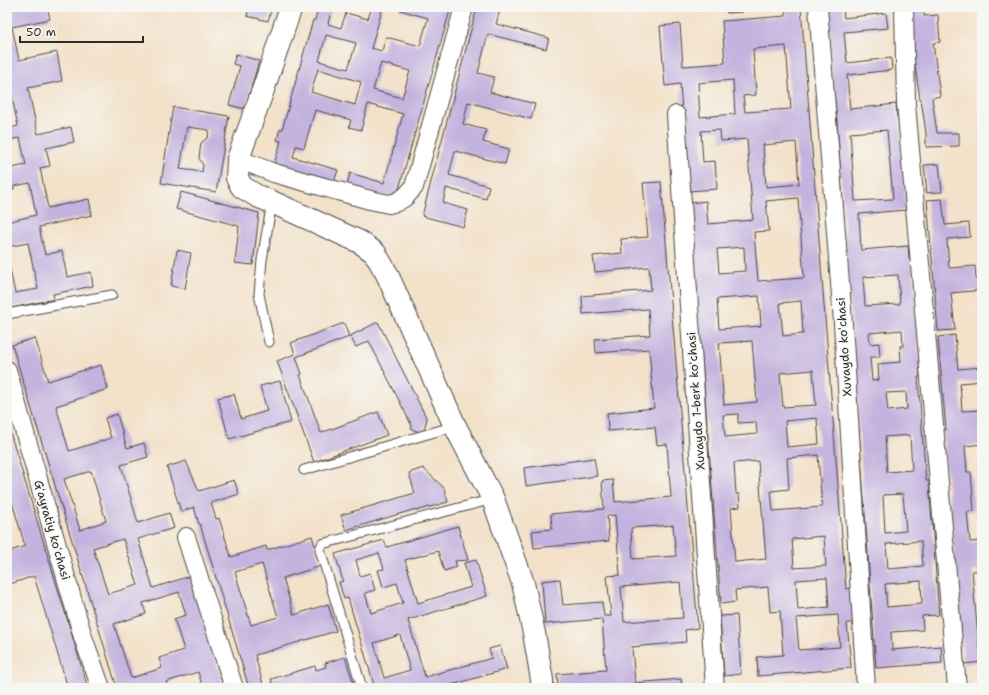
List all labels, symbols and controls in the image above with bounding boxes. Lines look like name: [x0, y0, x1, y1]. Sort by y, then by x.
scale bar: [20, 18, 143, 44]
text: 50 m: [26, 24, 56, 40]
street label: Xuvaydo koʻchasi: [833, 297, 855, 397]
street label: Xuvaydo 1-berk koʻchasi: [683, 331, 709, 471]
street label: Gʻayratiy koʻchasi: [30, 478, 74, 582]

